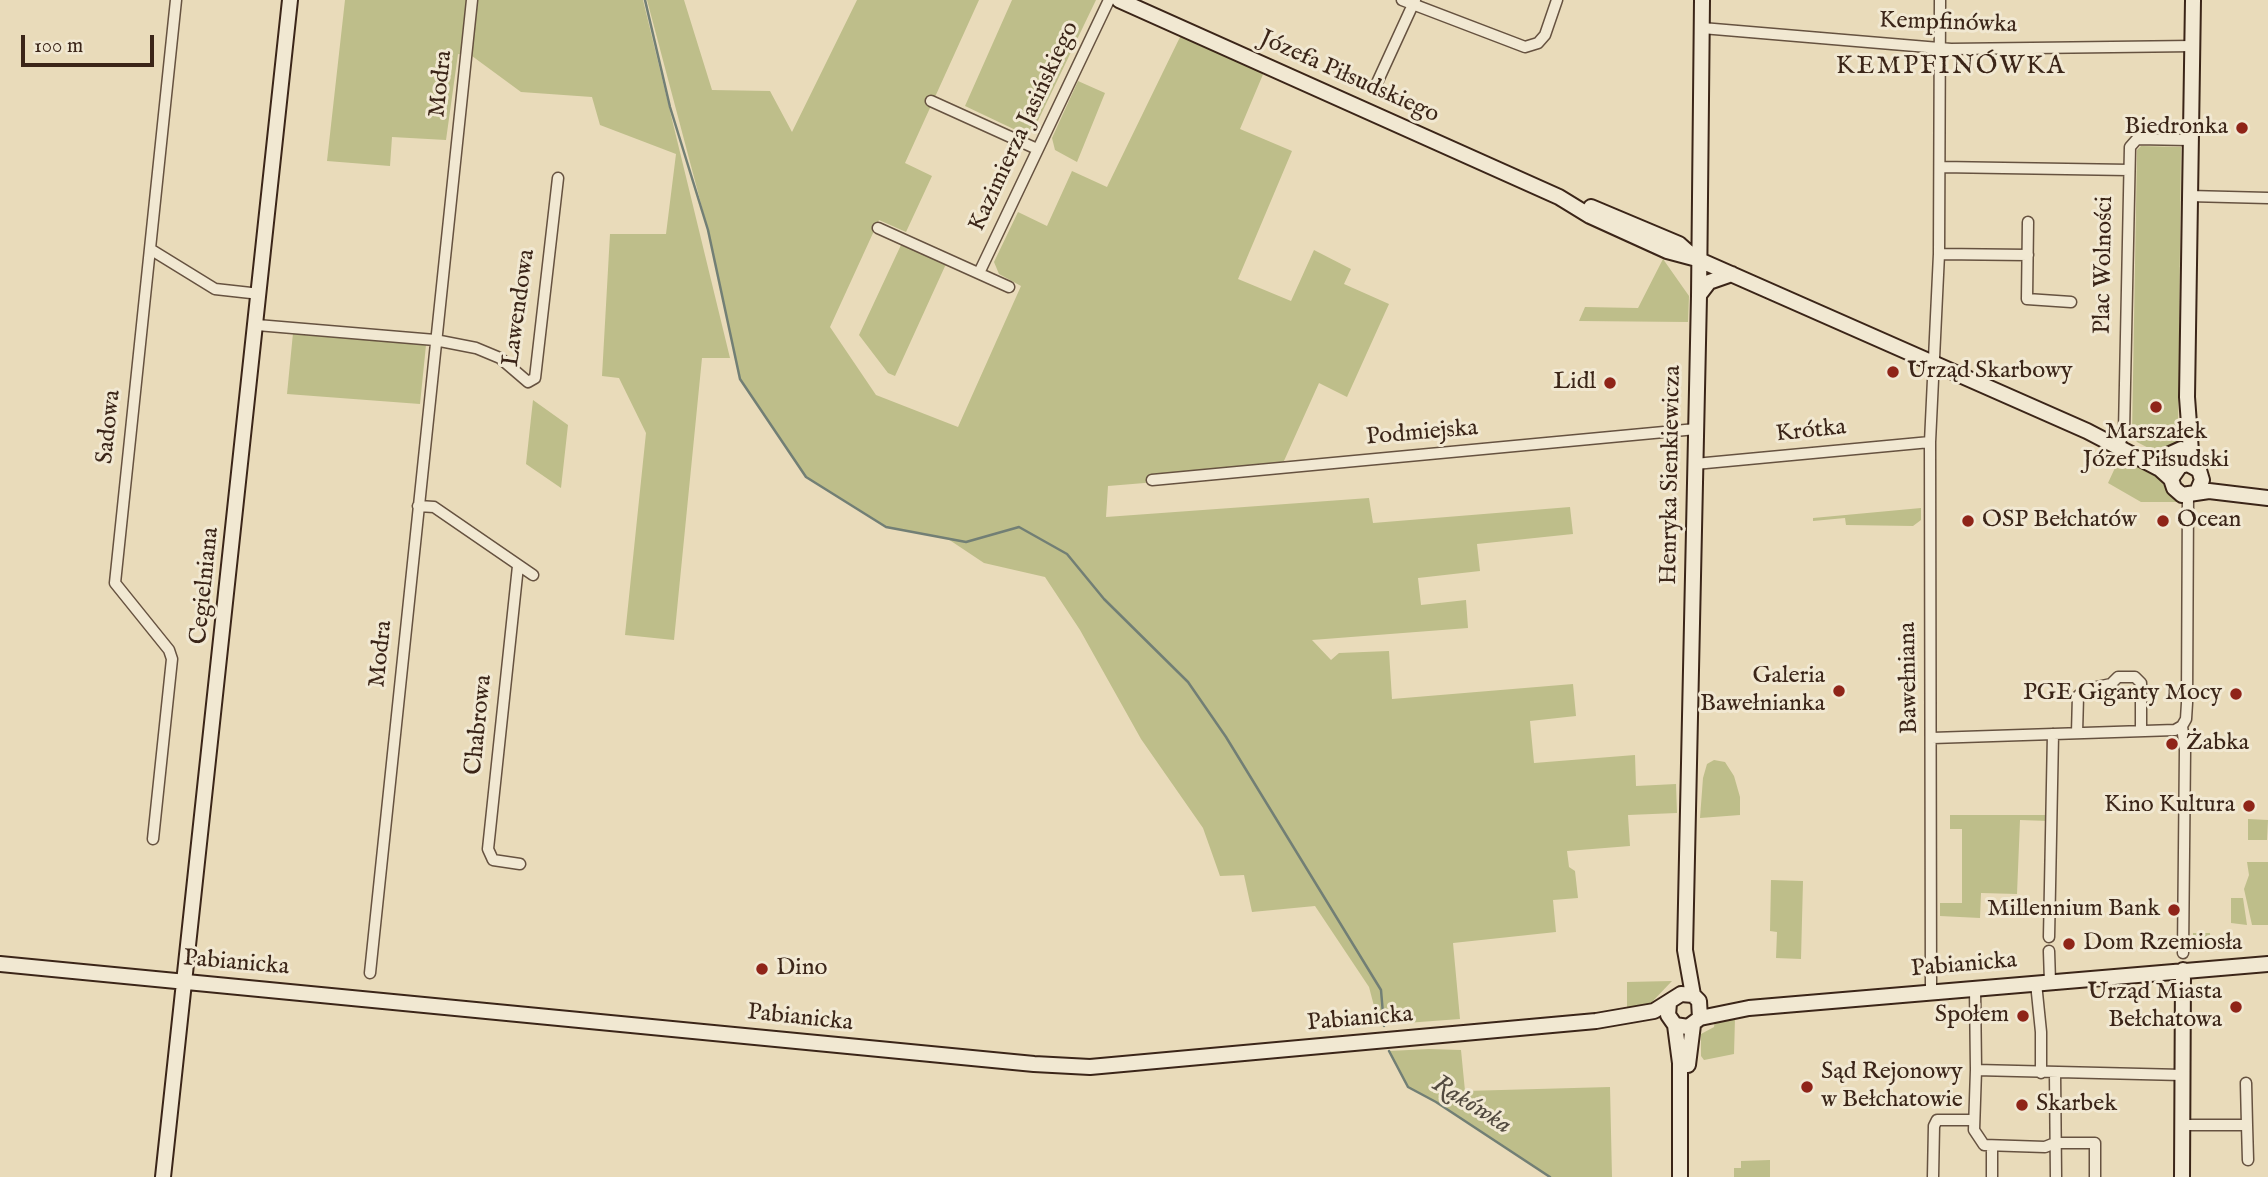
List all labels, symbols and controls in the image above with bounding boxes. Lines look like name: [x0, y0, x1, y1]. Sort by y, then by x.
street label: Kempfinówka: [1878, 7, 2018, 41]
street label: Kazimierza Jasińskiego: [964, 17, 1086, 237]
scale bar: [24, 21, 158, 65]
street label: Józefa Piłsudskiego: [1255, 25, 1443, 131]
text: 100 m: [34, 33, 83, 60]
street label: Modra: [424, 49, 460, 119]
district label: KEMPFINÓWKA: [1837, 52, 2065, 84]
place label: Biedronka: [2124, 114, 2228, 142]
marker: Biedronka: [2234, 120, 2250, 136]
street label: Plac Wolności: [2089, 196, 2121, 334]
street label: Lawendowa: [498, 247, 542, 369]
place label: Urząd Skarbowy: [1907, 358, 2072, 386]
marker: Urząd Skarbowy: [1885, 364, 1901, 380]
street label: Henryka Sienkiewicza: [1656, 365, 1688, 585]
place label: Lidl: [1553, 369, 1596, 397]
marker: Lidl: [1602, 375, 1618, 391]
street label: Sadowa: [92, 389, 128, 465]
marker: Marszałek Józef Piłsudski: [2148, 399, 2164, 415]
street label: Krótka: [1774, 414, 1848, 450]
street label: Podmiejska: [1365, 415, 1479, 453]
place label: Marszałek Józef Piłsudski: [2083, 419, 2229, 475]
place label: OSP Bełchatów: [1982, 507, 2137, 535]
place label: Ocean: [2177, 507, 2241, 535]
marker: OSP Bełchatów: [1960, 513, 1976, 529]
marker: Ocean: [2155, 513, 2171, 529]
street label: Cegielniana: [186, 526, 226, 646]
street label: Modra: [364, 619, 400, 689]
street label: Bawełniana: [1895, 622, 1925, 734]
place label: Galeria Bawełnianka: [1700, 663, 1825, 719]
street label: Chabrowa: [460, 673, 500, 777]
place label: PGE Giganty Mocy: [2023, 680, 2222, 708]
marker: Galeria Bawełnianka: [1831, 683, 1847, 699]
marker: PGE Giganty Mocy: [2228, 686, 2244, 702]
place label: Żabka: [2186, 730, 2249, 758]
marker: Żabka: [2164, 736, 2180, 752]
place label: Kino Kultura: [2104, 792, 2235, 820]
marker: Kino Kultura: [2241, 798, 2257, 814]
place label: Millennium Bank: [1987, 896, 2160, 924]
marker: Millennium Bank: [2166, 902, 2182, 918]
place label: Dom Rzemiosła: [2083, 930, 2242, 958]
marker: Dom Rzemiosła: [2061, 936, 2077, 952]
street label: Pabianicka: [182, 945, 290, 983]
street label: Pabianicka: [1910, 947, 2018, 985]
place label: Dino: [776, 955, 827, 983]
marker: Dino: [754, 961, 770, 977]
place label: Urząd Miasta Bełchatowa: [2088, 979, 2222, 1035]
street label: Pabianicka: [746, 999, 854, 1039]
marker: Urząd Miasta Bełchatowa: [2228, 999, 2244, 1015]
street label: Pabianicka: [1306, 1001, 1414, 1039]
place label: Społem: [1935, 1002, 2009, 1030]
marker: Społem: [2015, 1008, 2031, 1024]
place label: Sąd Rejonowy w Bełchatowie: [1821, 1059, 1963, 1115]
water label: Rakówka: [1426, 1070, 1516, 1142]
marker: Sąd Rejonowy w Bełchatowie: [1799, 1079, 1815, 1095]
place label: Skarbek: [2036, 1091, 2117, 1119]
marker: Skarbek: [2014, 1097, 2030, 1113]

